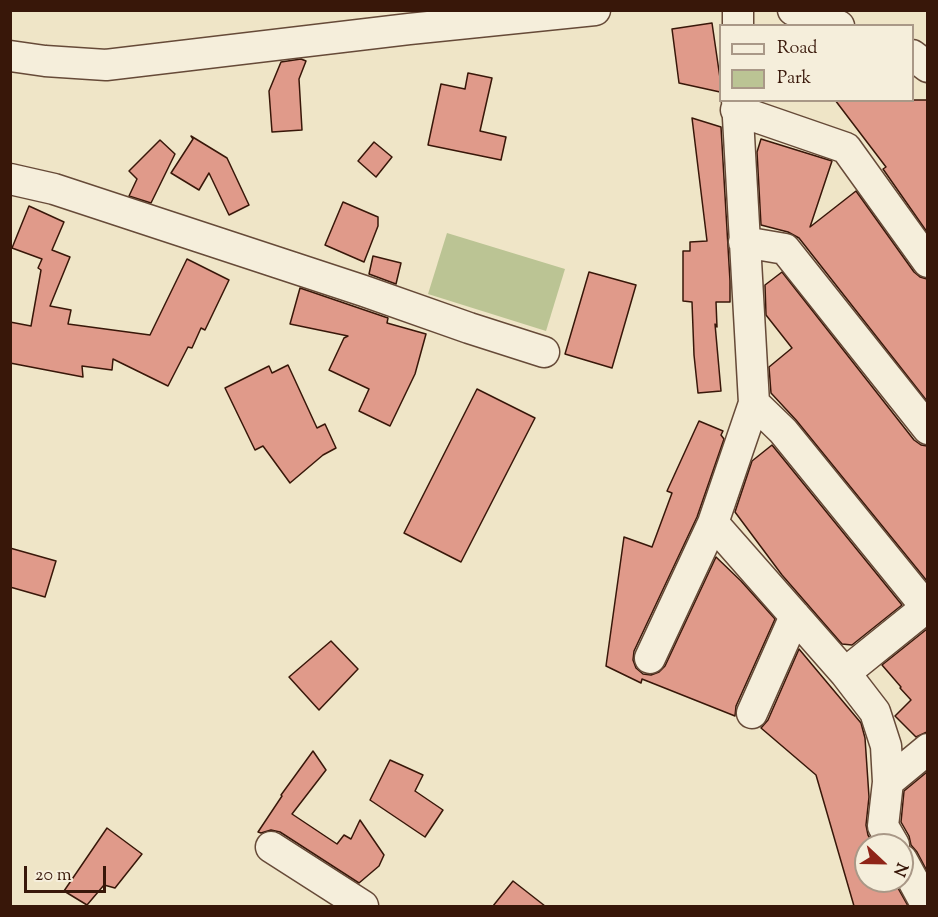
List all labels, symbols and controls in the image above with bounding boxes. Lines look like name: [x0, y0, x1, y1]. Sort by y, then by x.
legend: [719, 24, 914, 102]
text: Road: [777, 36, 817, 62]
text: Park: [777, 66, 811, 92]
north arrow: [854, 833, 914, 893]
scale bar: [27, 854, 110, 892]
text: N: [886, 859, 912, 879]
text: 20 m: [35, 863, 72, 889]

